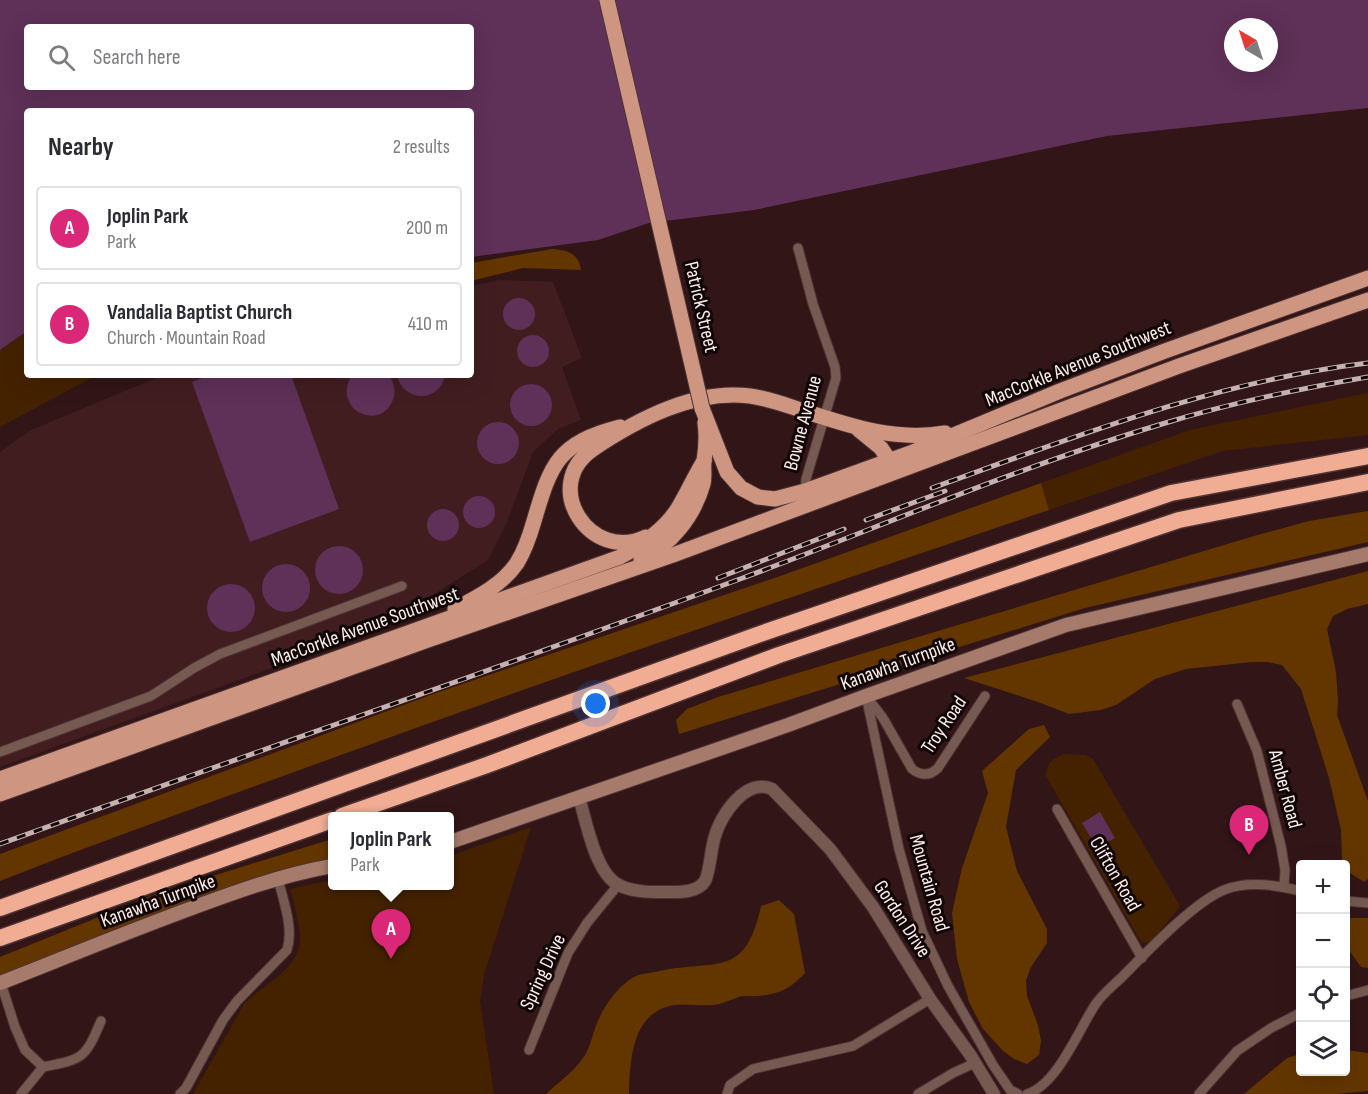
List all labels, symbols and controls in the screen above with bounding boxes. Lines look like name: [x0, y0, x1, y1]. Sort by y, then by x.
north arrow: [1224, 18, 1278, 72]
search box: [24, 24, 474, 90]
icon: search: [45, 41, 78, 74]
text: Search here: [93, 44, 180, 71]
text: Nearby: [48, 132, 114, 163]
text: 2 results: [393, 135, 450, 159]
text: Joplin Park: [107, 203, 188, 230]
text: A: [65, 216, 74, 240]
text: 200 m: [406, 216, 448, 240]
text: Park: [107, 230, 136, 254]
street label: Patrick Street: [679, 259, 723, 355]
text: Vandalia Baptist Church: [107, 299, 292, 326]
text: B: [65, 312, 74, 336]
text: 410 m: [408, 312, 448, 336]
street label: MacCorkle Avenue Southwest: [982, 316, 1174, 412]
text: Church · Mountain Road: [107, 326, 266, 350]
street label: Bowne Avenue: [779, 373, 827, 473]
street label: MacCorkle Avenue Southwest: [268, 582, 462, 672]
street label: Kanawha Turnpike: [837, 632, 959, 696]
your location: [581, 689, 610, 718]
street label: Troy Road: [916, 692, 972, 758]
street label: Amber Road: [1263, 746, 1307, 831]
pin: B: [1230, 806, 1268, 855]
popup: [328, 812, 454, 890]
text: Joplin Park: [350, 826, 432, 853]
street label: Mountain Road: [904, 832, 954, 934]
street label: Clifton Road: [1084, 832, 1146, 916]
text: Park: [350, 853, 380, 877]
map controls: [1296, 860, 1350, 1076]
button: +: [1296, 860, 1350, 914]
street label: Kanawha Turnpike: [97, 869, 219, 933]
street label: Gordon Drive: [868, 876, 936, 962]
pin: A: [372, 910, 410, 959]
button: −: [1296, 914, 1350, 968]
street label: Spring Drive: [515, 930, 571, 1014]
button: locate: [1296, 968, 1350, 1022]
button: layers: [1296, 1022, 1350, 1076]

